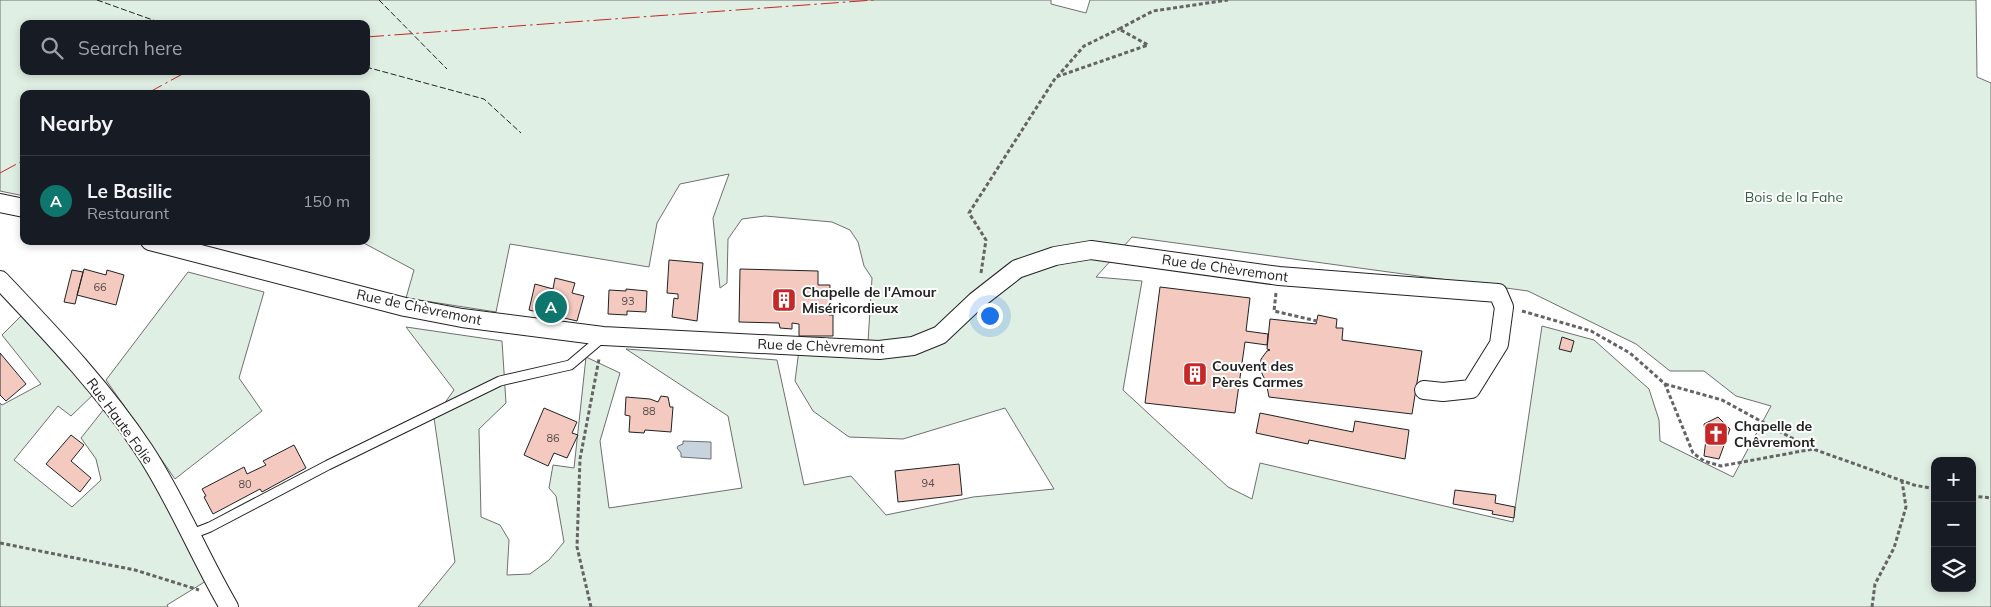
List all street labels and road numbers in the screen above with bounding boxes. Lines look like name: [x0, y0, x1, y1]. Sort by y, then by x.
street label: Rue de Chèvremont: [1161, 250, 1289, 286]
street label: Rue de Chèvremont: [355, 285, 483, 329]
street label: Rue de Chèvremont: [757, 335, 885, 357]
street label: Rue Haute Folie: [83, 374, 157, 468]

